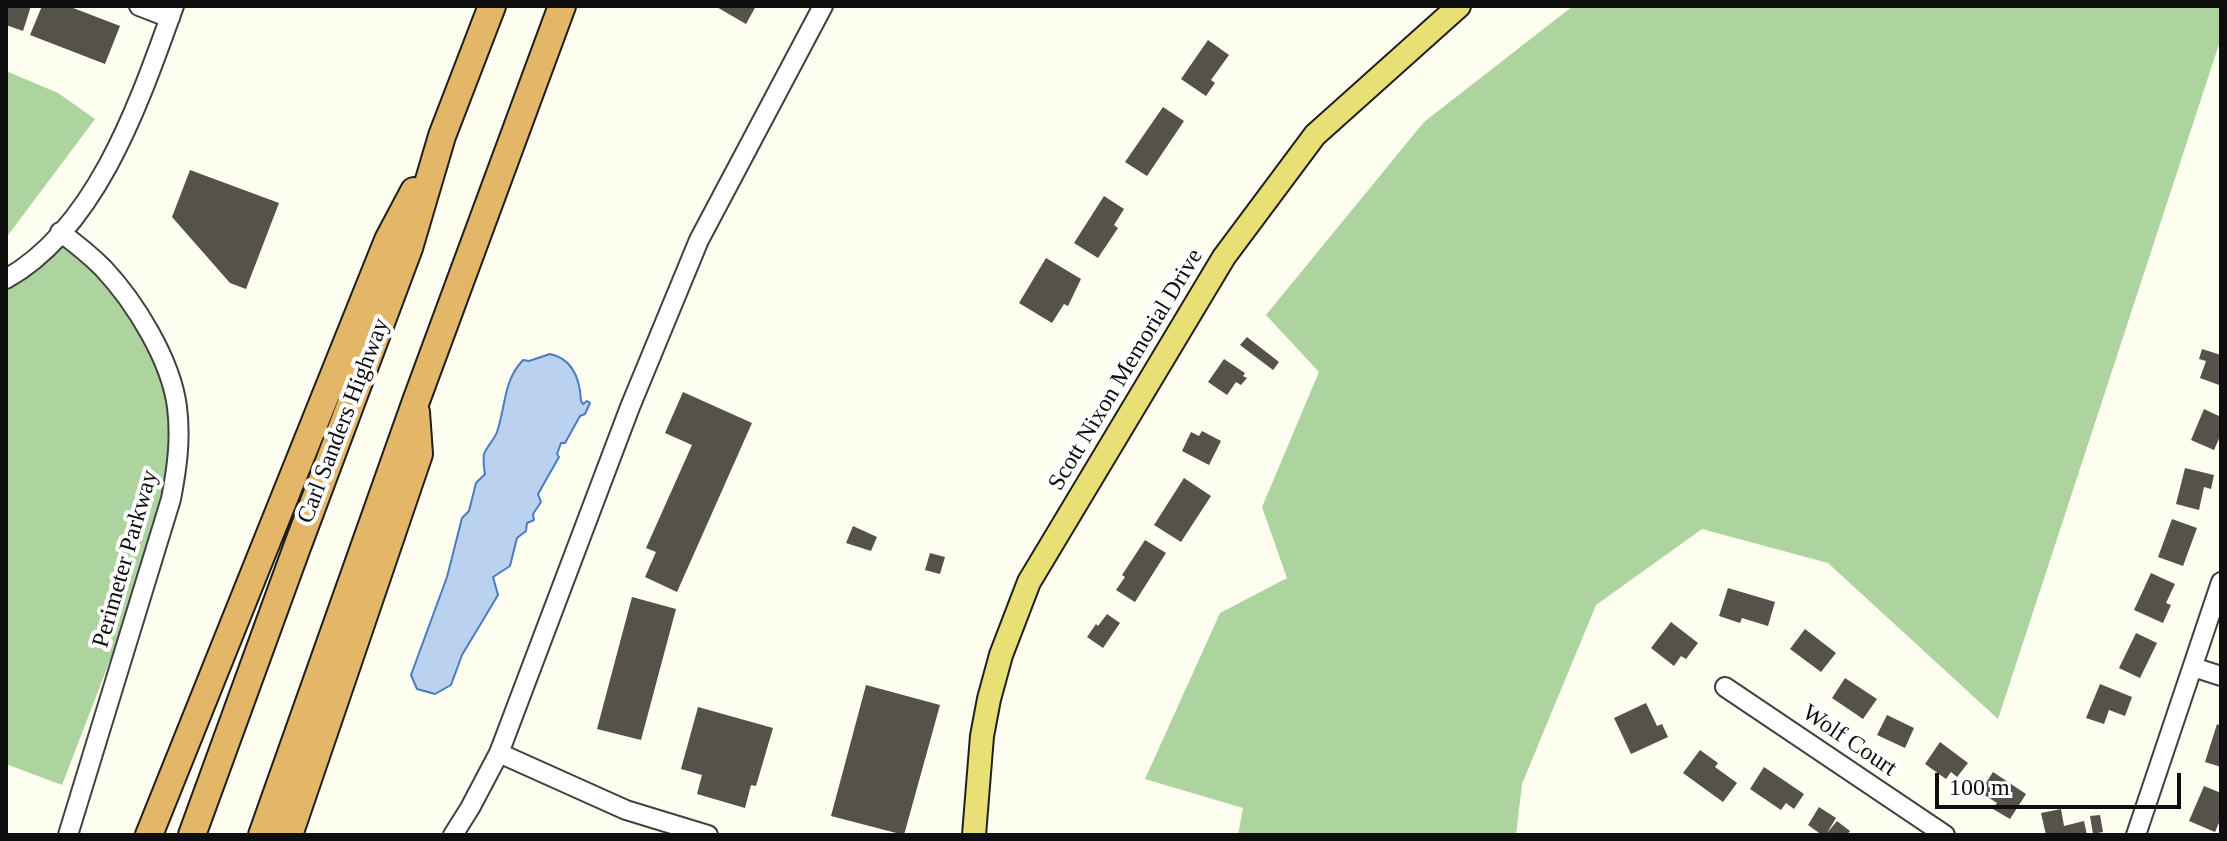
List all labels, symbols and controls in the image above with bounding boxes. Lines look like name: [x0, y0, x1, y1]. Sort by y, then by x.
street label: Scott Nixon Memorial Drive: [1042, 244, 1210, 496]
street label: Carl Sanders Highway: [292, 314, 396, 528]
street label: Perimeter Parkway: [87, 467, 165, 651]
street label: Wolf Court: [1796, 699, 1902, 783]
scale bar: [1939, 757, 2185, 807]
text: 100 m: [1949, 774, 2010, 800]

